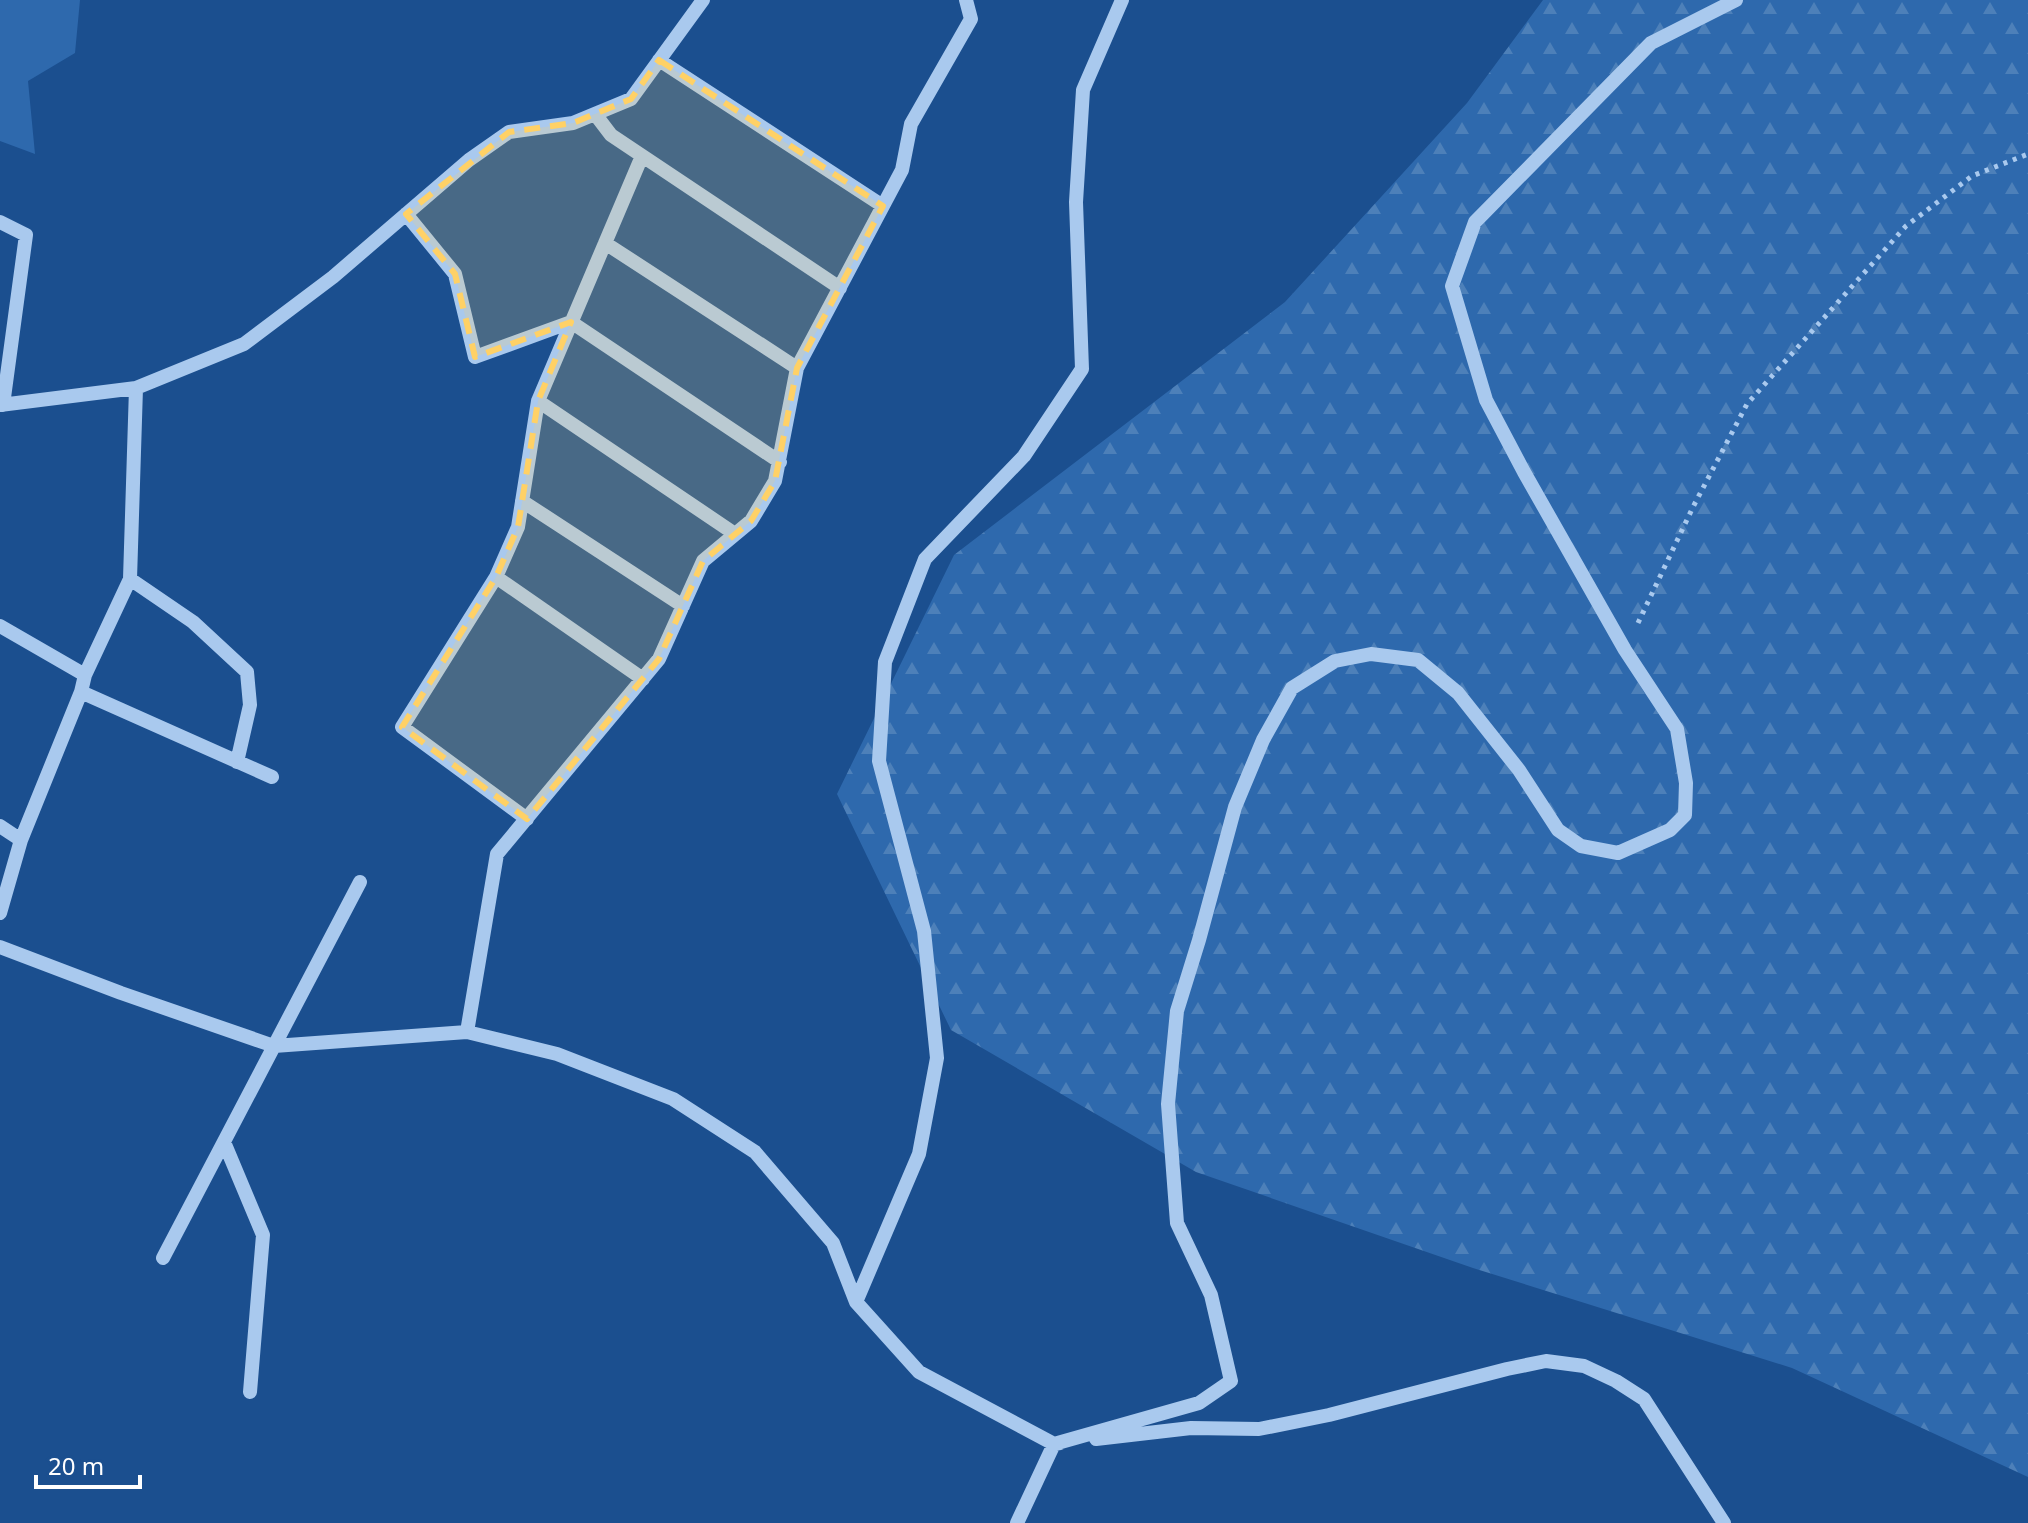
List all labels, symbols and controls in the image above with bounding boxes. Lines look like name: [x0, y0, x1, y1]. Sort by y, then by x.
scale bar: [36, 1439, 140, 1489]
text: 20 m: [48, 1449, 104, 1482]

